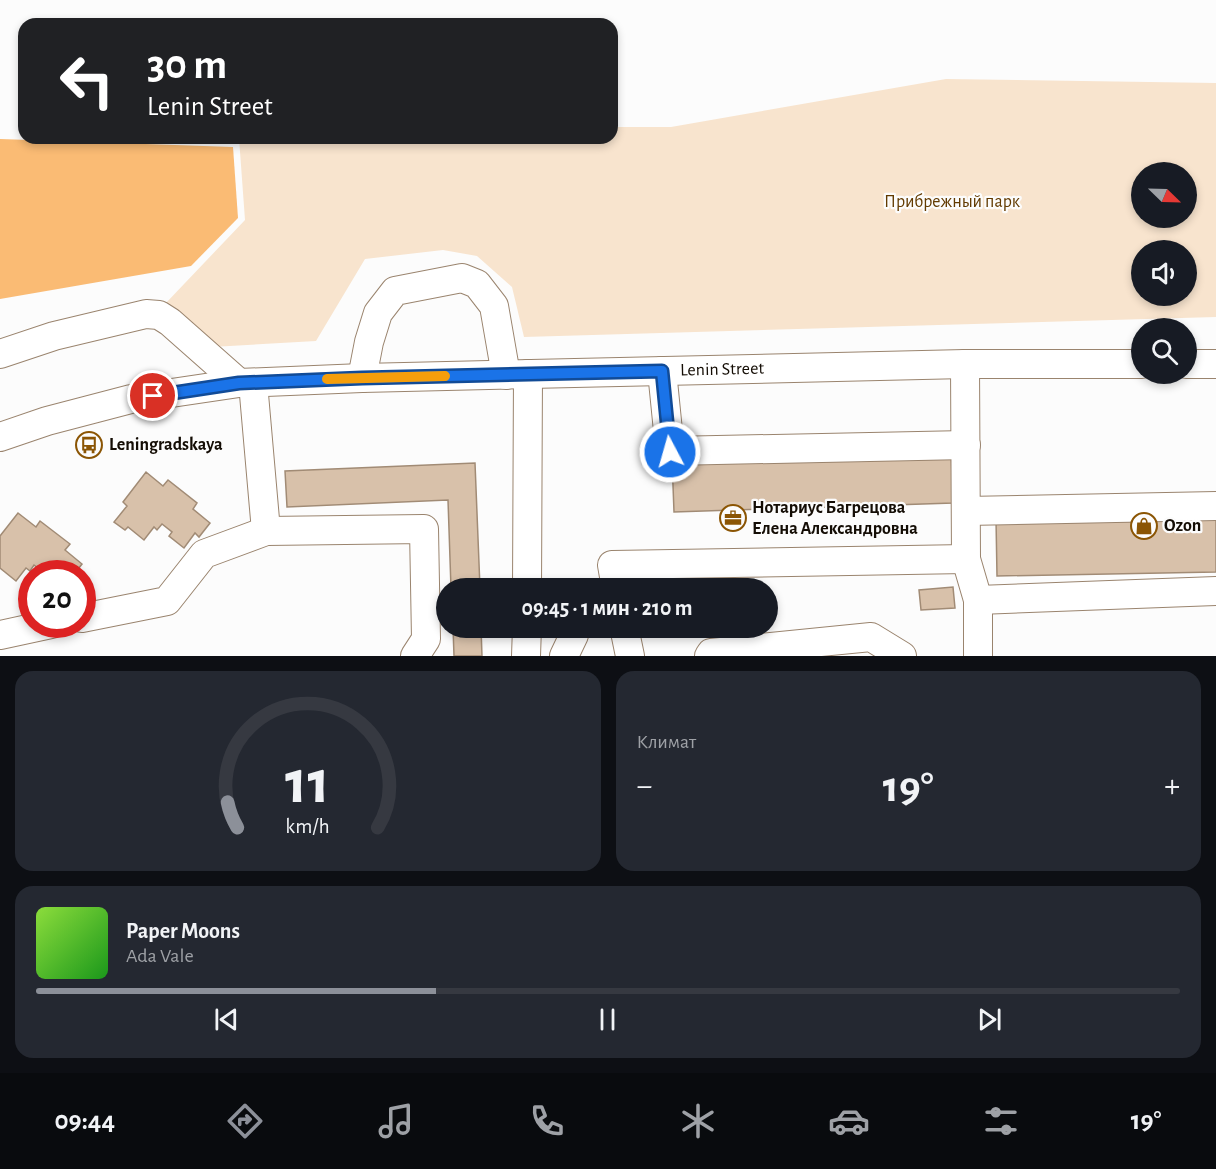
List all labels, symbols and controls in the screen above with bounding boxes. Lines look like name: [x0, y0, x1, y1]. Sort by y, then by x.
icon: left: [48, 42, 126, 120]
text: 30 m: [147, 44, 227, 86]
text: Lenin Street: [147, 93, 273, 120]
north arrow: [1131, 162, 1197, 228]
map controls: [1131, 162, 1197, 384]
park label: Прибрежный парк: [884, 192, 1021, 211]
button: sound: [1131, 240, 1197, 306]
button: search: [1131, 318, 1197, 384]
street label: Lenin Street: [680, 360, 765, 380]
pin: [127, 370, 178, 421]
icon: arrive: [136, 379, 169, 412]
position arrow: [638, 420, 702, 484]
bus stop icon: Leningradskaya: [74, 430, 104, 460]
place label: Leningradskaya: [109, 436, 223, 454]
place label: Нотариус Багрецова Елена Александровна: [752, 499, 918, 538]
office icon: Нотариус Багрецова Елена Александровна: [718, 503, 748, 533]
shop icon: Ozon: [1129, 511, 1159, 541]
place label: Ozon: [1164, 517, 1201, 535]
speed limit sign: 20: [18, 560, 96, 638]
text: 09:45 · 1 мин · 210 m: [522, 597, 692, 619]
text: Климат: [637, 732, 696, 752]
text: 11: [285, 752, 330, 814]
text: 19°: [883, 765, 934, 810]
text: −: [637, 770, 652, 803]
text: +: [1164, 770, 1180, 803]
text: km/h: [286, 816, 330, 837]
text: Paper Moons: [126, 920, 240, 942]
text: Ada Vale: [126, 946, 194, 966]
icon: previous: [210, 1003, 243, 1036]
icon: pause: [591, 1003, 624, 1036]
icon: next: [973, 1003, 1006, 1036]
icon: directions: [224, 1100, 266, 1142]
icon: music: [375, 1100, 417, 1142]
icon: phone: [526, 1100, 568, 1142]
icon: climate: [677, 1100, 719, 1142]
icon: car: [828, 1100, 870, 1142]
icon: filters: [980, 1100, 1022, 1142]
text: 09:44: [55, 1107, 115, 1134]
text: 19°: [1131, 1107, 1161, 1134]

